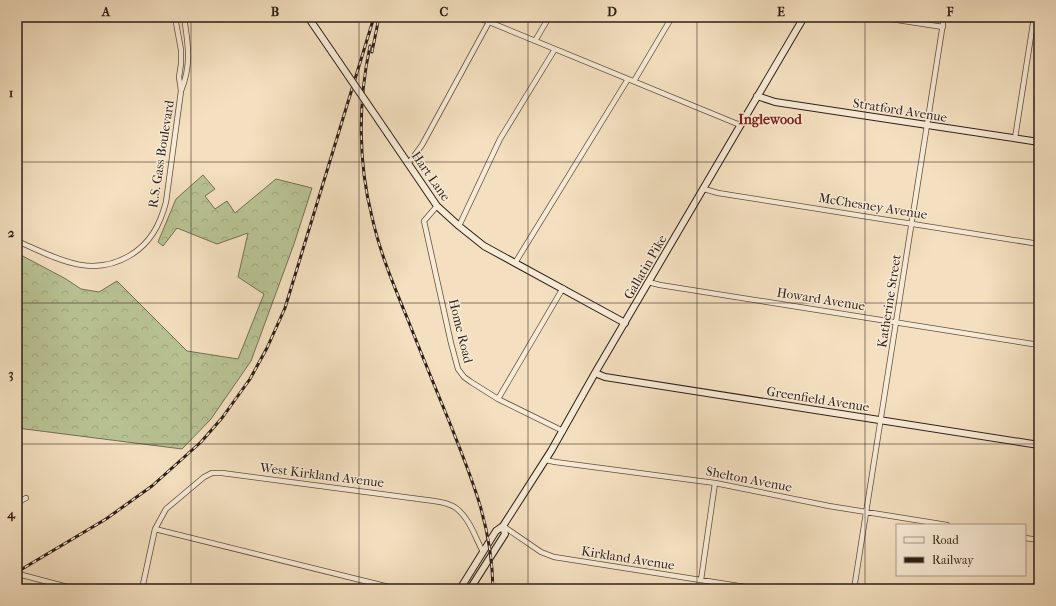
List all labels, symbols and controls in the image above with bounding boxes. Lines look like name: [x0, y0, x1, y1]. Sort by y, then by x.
text: A: [101, 4, 111, 19]
text: B: [271, 4, 280, 19]
text: C: [440, 4, 449, 19]
text: D: [607, 4, 617, 19]
text: E: [777, 4, 785, 19]
text: F: [946, 4, 954, 19]
text: 1: [9, 85, 14, 100]
street label: Stratford Avenue: [852, 95, 949, 125]
street label: R.S. Gass Boulevard: [145, 98, 177, 209]
district label: Inglewood: [738, 111, 803, 128]
street label: Hart Lane: [408, 148, 454, 204]
street label: McChesney Avenue: [817, 190, 929, 222]
text: 2: [8, 225, 15, 240]
street label: Gallatin Pike: [621, 232, 670, 302]
street label: Katherine Street: [874, 253, 904, 349]
street label: Howard Avenue: [776, 285, 867, 313]
street label: Home Road: [446, 297, 476, 366]
text: 3: [8, 366, 14, 382]
street label: Greenfield Avenue: [765, 383, 871, 415]
street label: West Kirkland Avenue: [258, 460, 385, 490]
street label: Shelton Avenue: [705, 463, 794, 495]
text: 4: [6, 506, 16, 522]
legend: [896, 524, 1026, 576]
text: Road: [932, 533, 959, 547]
street label: Kirkland Avenue: [580, 543, 676, 573]
text: Railway: [932, 553, 974, 567]

